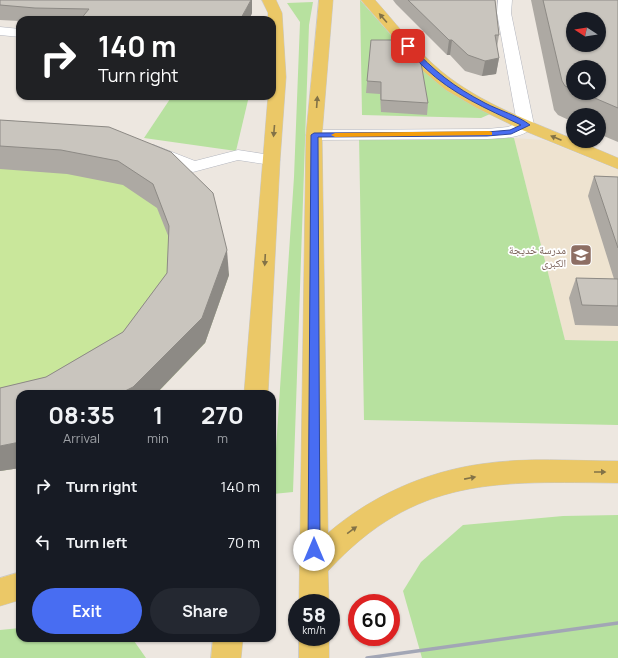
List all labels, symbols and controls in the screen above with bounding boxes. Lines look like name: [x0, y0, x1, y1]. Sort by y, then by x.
north arrow: [566, 12, 606, 52]
map controls: [566, 12, 606, 148]
one-way arrow: [379, 13, 388, 23]
text: 140 m: [98, 27, 177, 65]
pin: [391, 29, 425, 63]
icon: right: [32, 32, 84, 84]
icon: arrive: [397, 35, 419, 57]
button: search: [566, 60, 606, 100]
text: Turn right: [98, 63, 179, 87]
one-way arrow: [313, 96, 320, 108]
button: layers: [566, 108, 606, 148]
one-way arrow: [270, 125, 277, 137]
one-way arrow: [550, 134, 562, 140]
place label: مدرسة خديجة الكبرى: [509, 242, 566, 270]
school or university icon: مدرسة خديجة الكبرى: [568, 242, 594, 268]
one-way arrow: [262, 254, 269, 266]
text: 08:35: [48, 398, 115, 431]
text: 1: [153, 398, 163, 431]
text: 270: [201, 398, 244, 431]
text: Arrival: [63, 429, 100, 447]
text: min: [147, 429, 169, 447]
text: m: [217, 429, 228, 447]
one-way arrow: [594, 469, 607, 475]
one-way arrow: [464, 474, 476, 480]
icon: right: [32, 475, 54, 497]
text: Turn right: [66, 476, 137, 497]
text: 140 m: [220, 476, 260, 497]
one-way arrow: [347, 525, 358, 534]
position arrow: [293, 529, 335, 571]
icon: left: [32, 531, 54, 553]
text: Turn left: [66, 532, 128, 553]
text: 70 m: [228, 532, 260, 553]
button: Exit: [32, 588, 142, 634]
button: Share: [150, 588, 260, 634]
speed limit sign: 60: [348, 594, 400, 646]
text: 58: [302, 601, 326, 628]
text: km/h: [302, 623, 326, 637]

